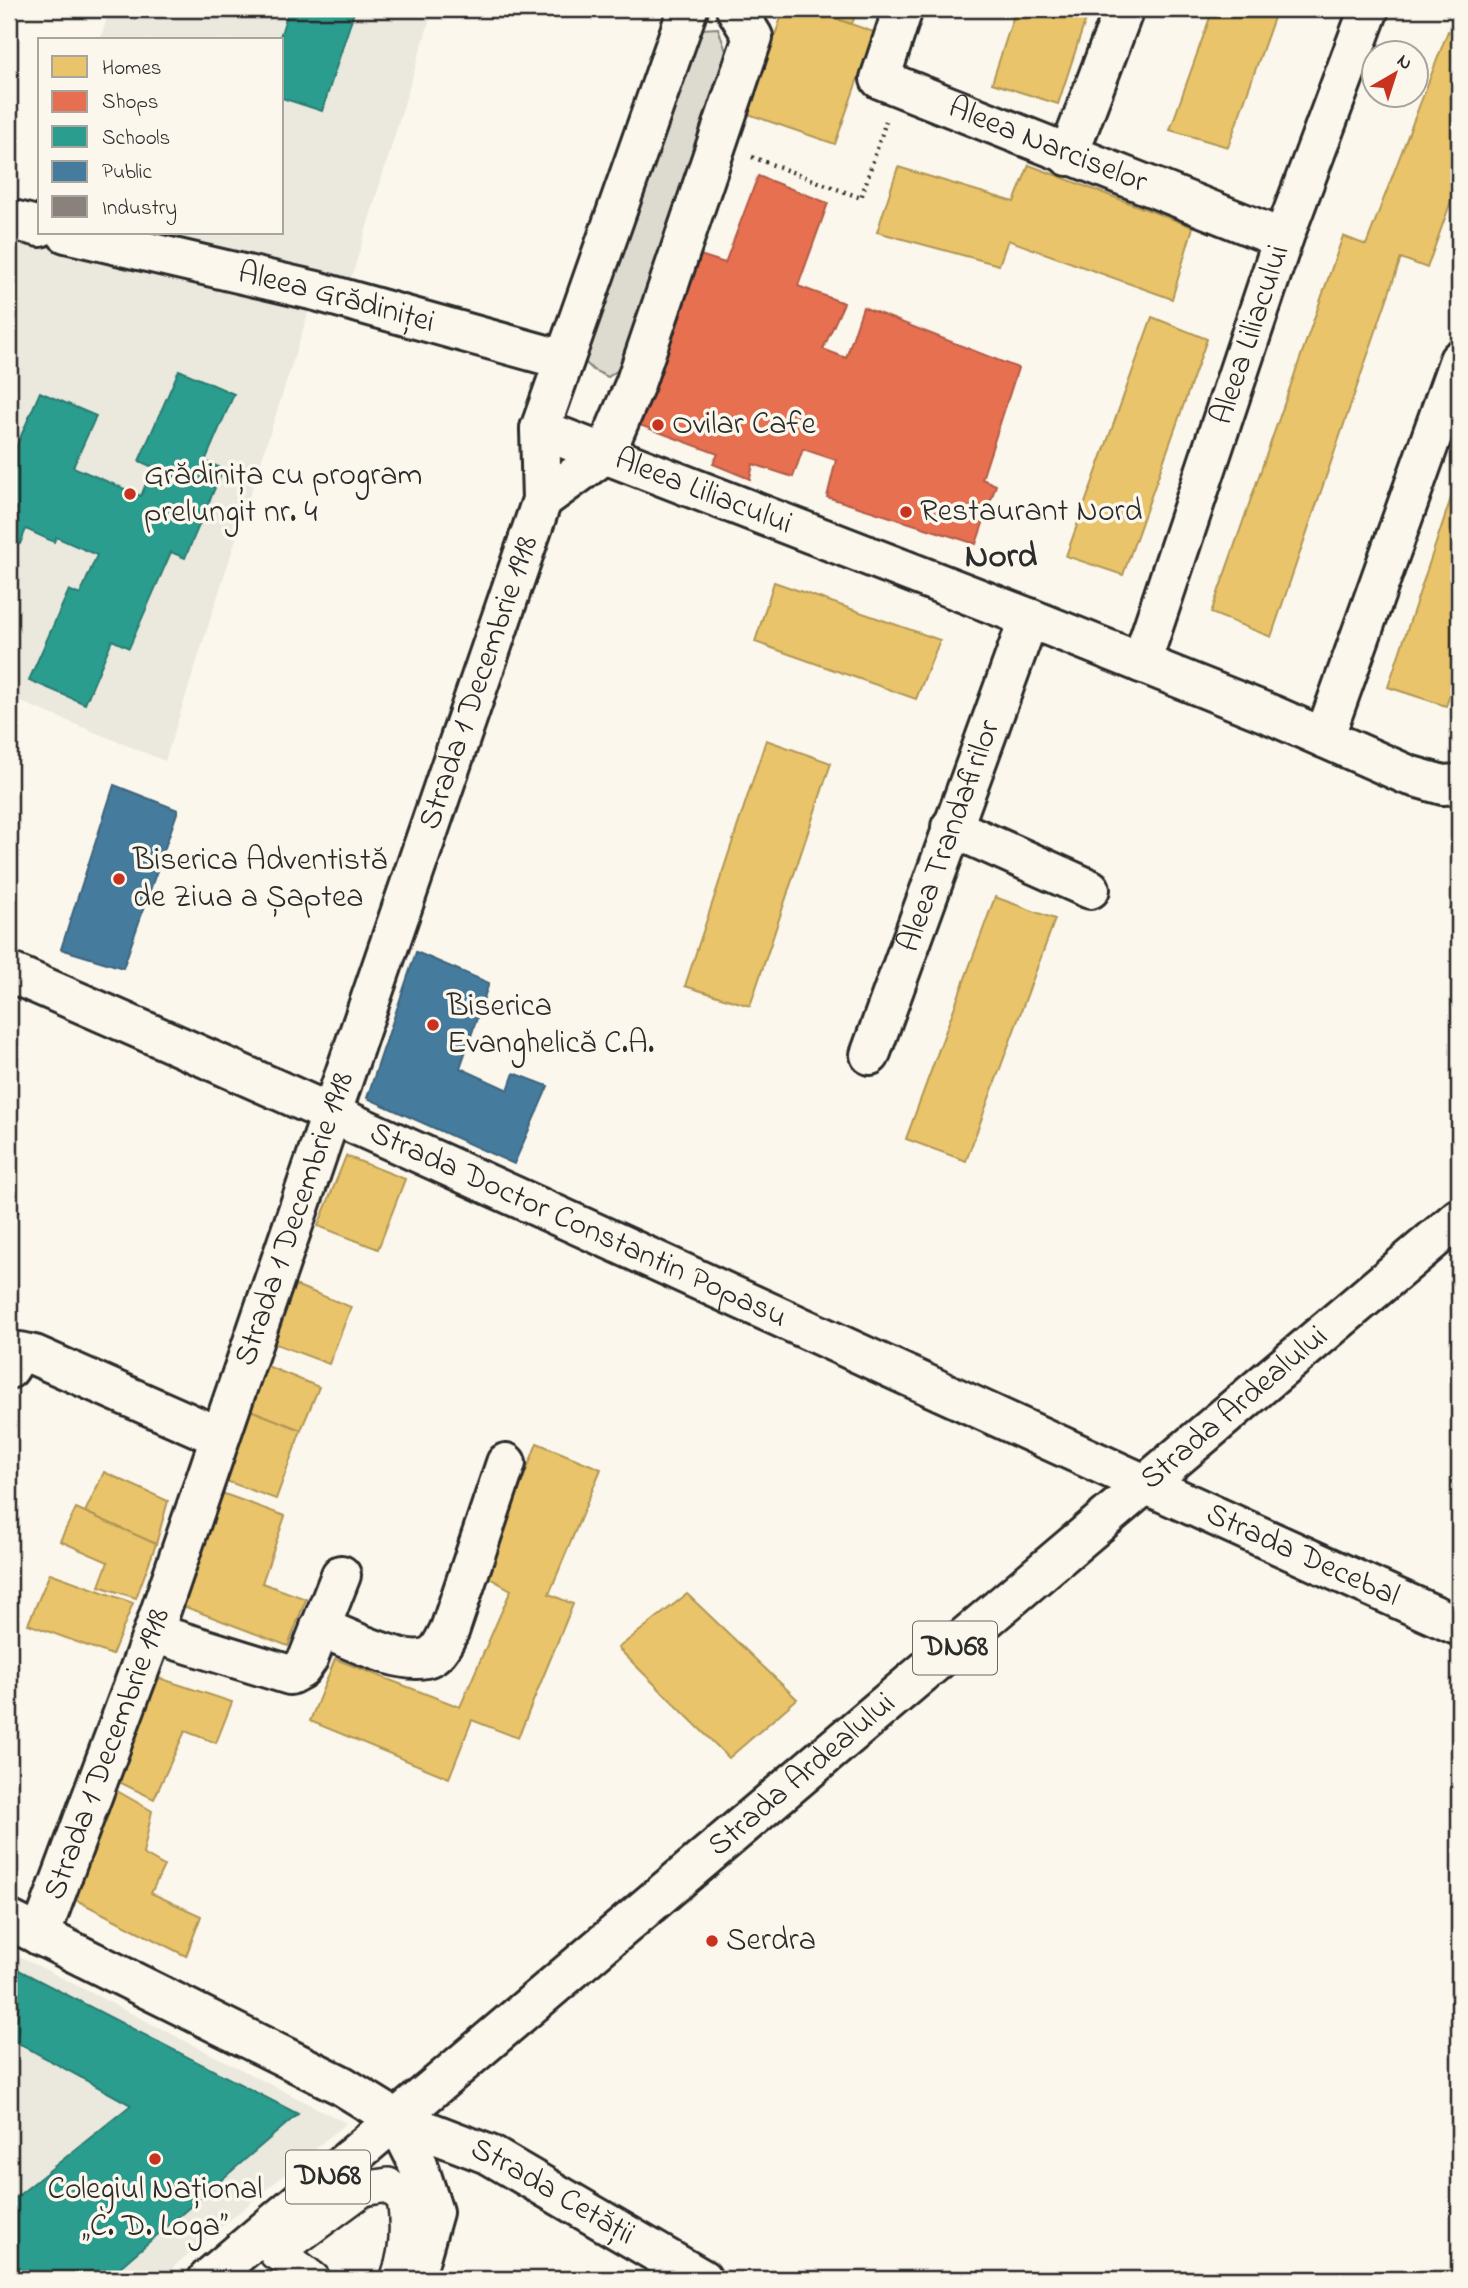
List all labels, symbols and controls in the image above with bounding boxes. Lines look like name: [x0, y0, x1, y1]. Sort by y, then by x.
legend: [38, 38, 284, 234]
north arrow: [1360, 38, 1430, 108]
text: N: [1391, 48, 1418, 77]
text: Homes: [102, 54, 162, 84]
street label: Aleea Narciselor: [941, 85, 1154, 206]
text: Shops: [102, 88, 159, 118]
text: Schools: [102, 124, 170, 154]
text: Public: [102, 158, 153, 188]
text: Industry: [102, 194, 177, 226]
street label: Aleea Liliacului: [1199, 239, 1303, 431]
street label: Aleea Grădiniței: [233, 250, 440, 346]
place label: Ovilar Cafe: [672, 402, 816, 449]
marker: Ovilar Cafe: [650, 417, 666, 433]
street label: Aleea Liliacului: [608, 436, 799, 548]
place label: Grădinița cu program prelungit nr. 4: [144, 453, 422, 537]
marker: Grădinița cu program prelungit nr. 4: [122, 486, 138, 502]
place label: Restaurant Nord: [920, 489, 1142, 536]
marker: Restaurant Nord: [898, 504, 914, 520]
street label: Strada 1 Decembrie 1918: [407, 529, 552, 836]
district label: Nord: [965, 532, 1037, 583]
street label: Aleea Trandafirilor: [886, 713, 1013, 959]
place label: Biserica Adventistă de Ziua a Șaptea: [132, 838, 387, 922]
marker: Biserica Adventistă de Ziua a Șaptea: [111, 871, 127, 887]
place label: Biserica Evanghelică C.A.: [446, 984, 654, 1068]
marker: Biserica Evanghelică C.A.: [425, 1017, 441, 1033]
street label: Strada 1 Decembrie 1918: [223, 1066, 367, 1372]
street label: Strada Doctor Constantin Popasu: [362, 1110, 795, 1341]
street label: Strada Ardealului: [1130, 1315, 1339, 1502]
street label: Strada Decebal: [1198, 1491, 1407, 1620]
street label: Strada 1 Decembrie 1918: [32, 1602, 183, 1907]
road number: DN68: [913, 1622, 997, 1674]
street label: Strada Ardealului: [698, 1682, 907, 1869]
place label: Serdra: [726, 1918, 816, 1965]
marker: Serdra: [704, 1933, 720, 1949]
street label: Strada Cetății: [464, 2126, 643, 2258]
road number: DN68: [286, 2150, 370, 2204]
marker: Colegiul Național „C. D. Loga”: [147, 2151, 163, 2167]
place label: Colegiul Național „C. D. Loga”: [47, 2167, 263, 2251]

